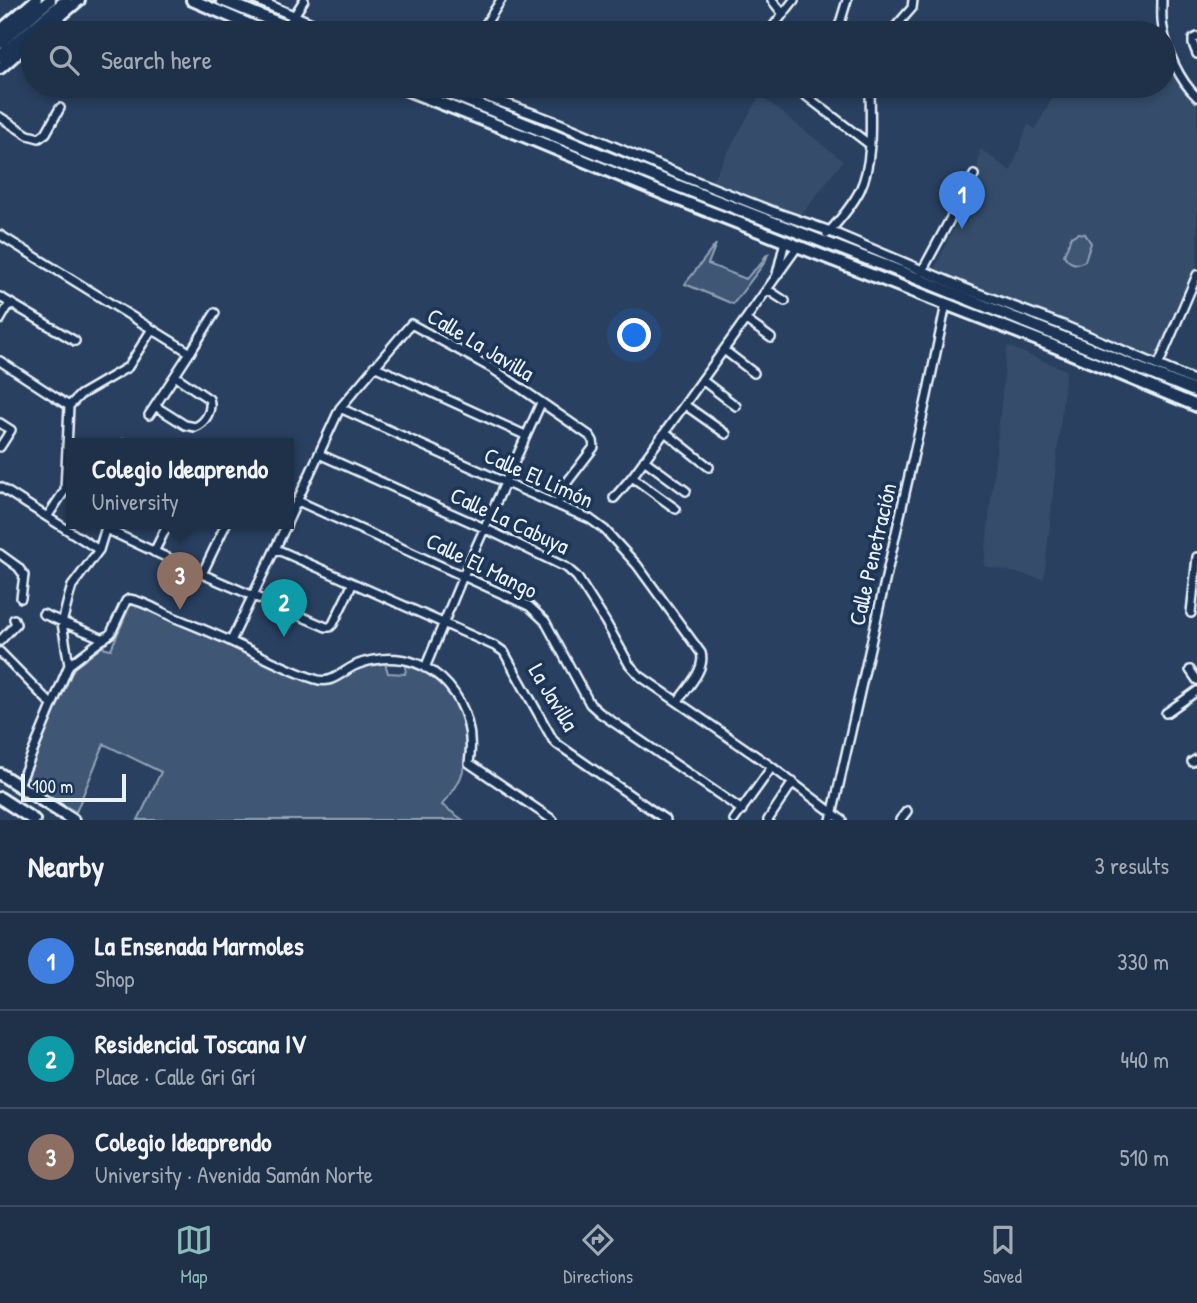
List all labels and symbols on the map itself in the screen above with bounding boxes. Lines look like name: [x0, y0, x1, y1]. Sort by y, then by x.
pin: 1: [939, 171, 985, 229]
street label: Calle La Javilla: [422, 300, 540, 388]
your location: [617, 318, 651, 352]
street label: Calle El Limón: [479, 439, 599, 515]
street label: Calle La Cabuya: [445, 479, 575, 561]
street label: Calle Penetración: [841, 480, 903, 628]
street label: Calle El Mango: [421, 525, 543, 605]
pin: 3: [157, 552, 203, 610]
pin: 2: [261, 579, 307, 637]
street label: La Javilla: [522, 657, 586, 737]
scale bar: [21, 771, 126, 803]

